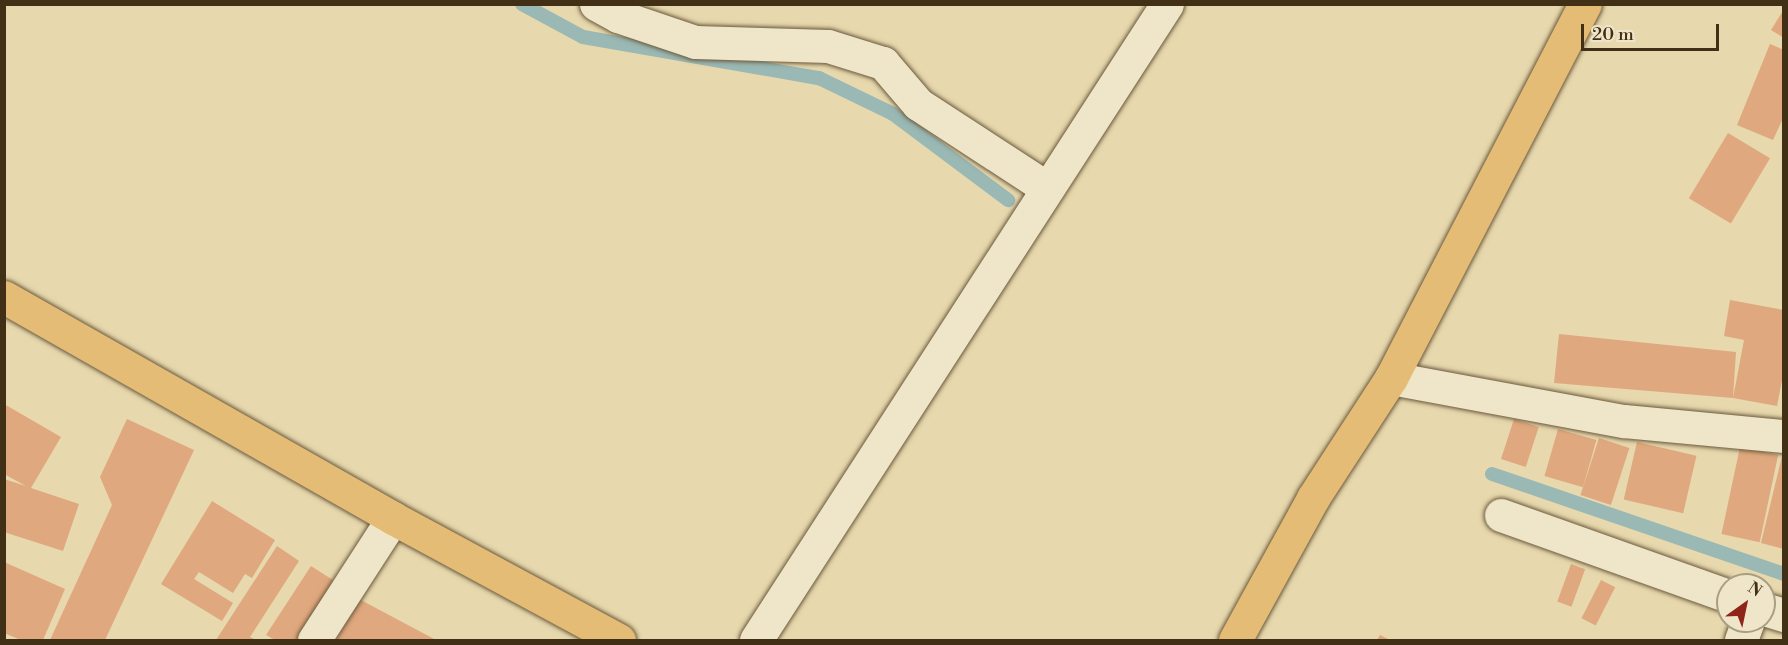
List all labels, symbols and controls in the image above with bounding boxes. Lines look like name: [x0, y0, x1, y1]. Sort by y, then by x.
scale bar: [1584, 12, 1722, 50]
text: 20 m: [1592, 23, 1634, 46]
north arrow: [1716, 573, 1776, 633]
text: N: [1744, 578, 1765, 601]

